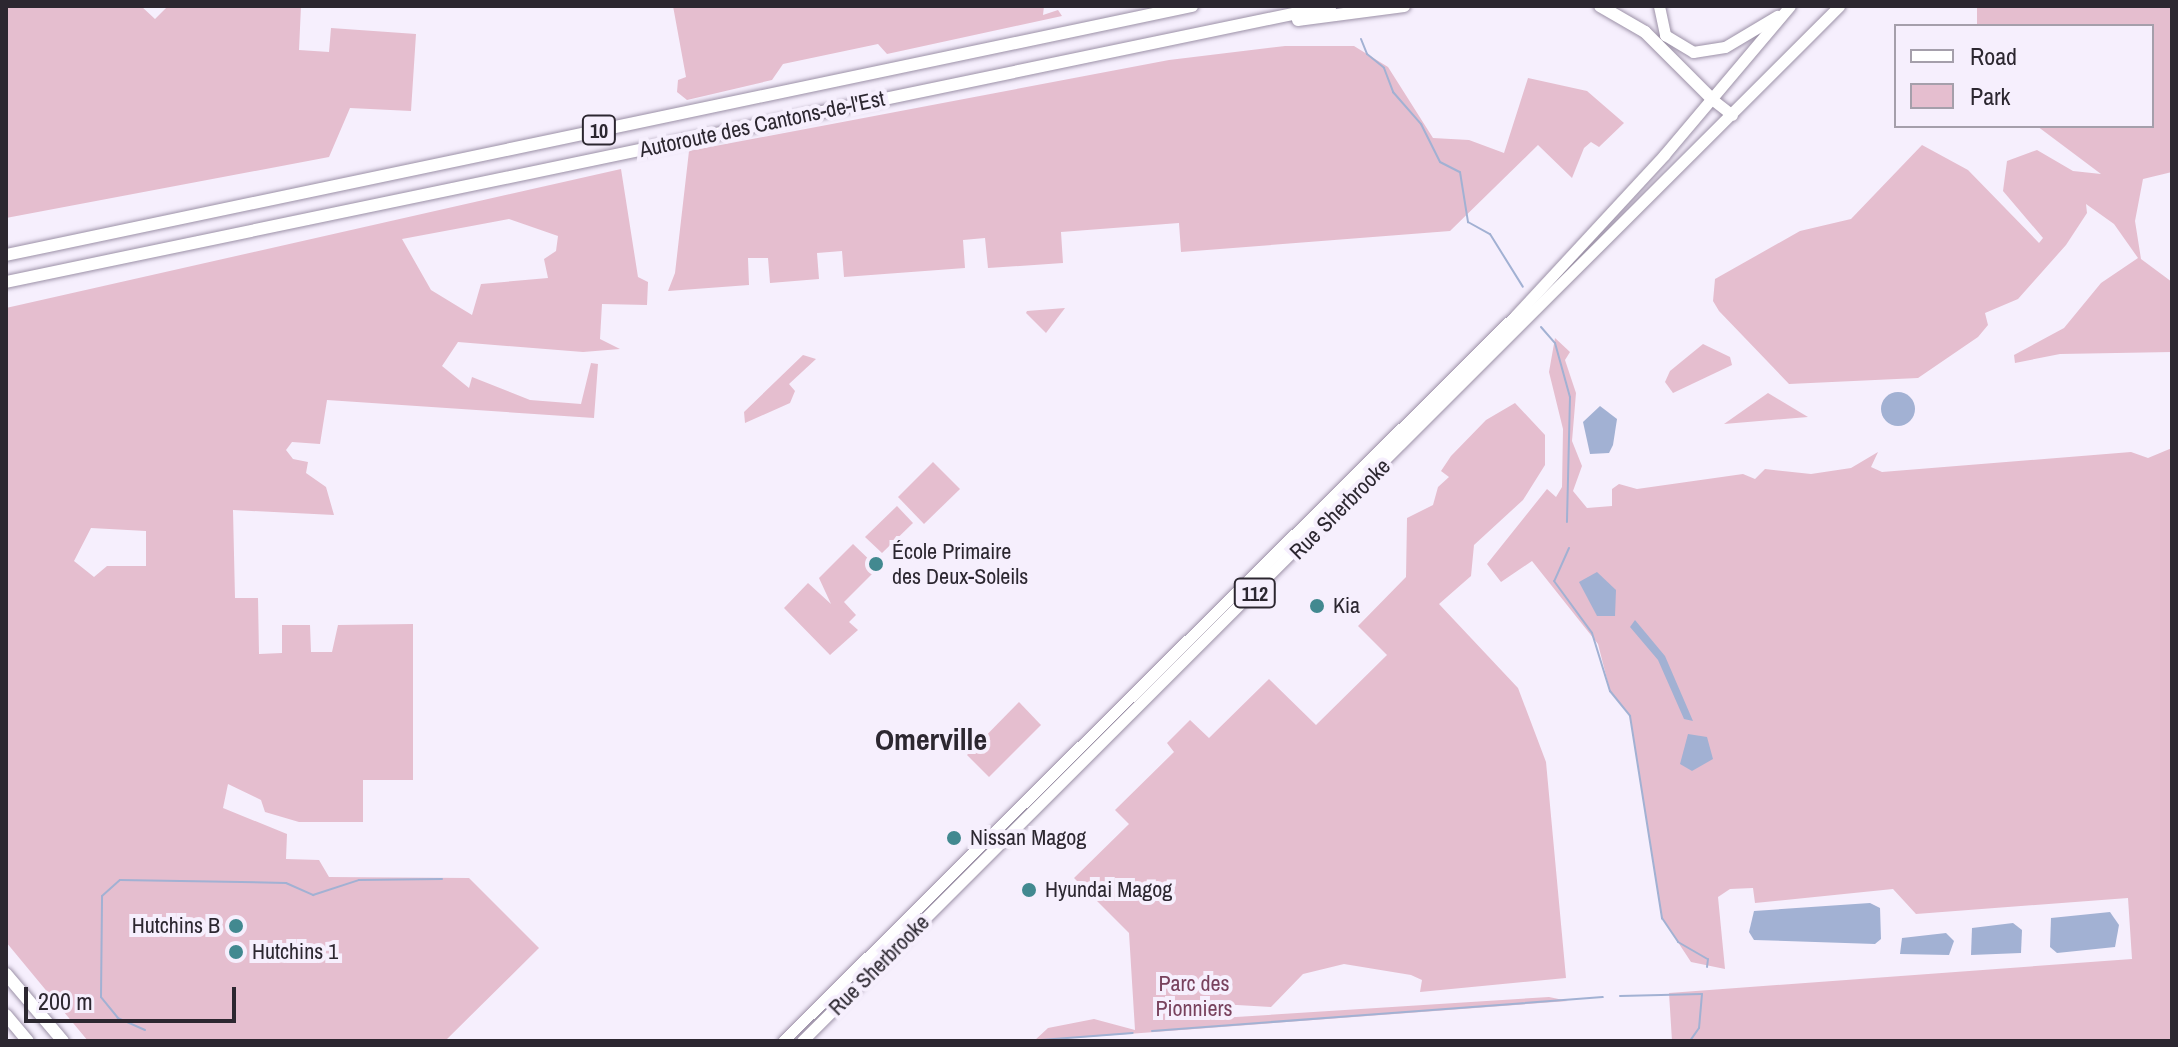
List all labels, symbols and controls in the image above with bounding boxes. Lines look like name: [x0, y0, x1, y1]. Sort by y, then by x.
legend: [1894, 24, 2154, 128]
text: Road: [1970, 40, 2017, 72]
text: Park: [1970, 80, 2010, 112]
street label: Autoroute des Cantons-de-l'Est: [637, 85, 887, 163]
road number: 10: [581, 114, 617, 146]
street label: Rue Sherbrooke: [1284, 453, 1396, 565]
place label: École Primaire des Deux-Soleils: [892, 538, 1028, 590]
marker: École Primaire des Deux-Soleils: [867, 555, 885, 573]
road number: 112: [1233, 577, 1277, 609]
place label: Kia: [1333, 593, 1360, 619]
marker: Kia: [1308, 597, 1326, 615]
district label: Omerville: [875, 721, 987, 757]
place label: Nissan Magog: [970, 825, 1086, 851]
marker: Nissan Magog: [945, 829, 963, 847]
place label: Hyundai Magog: [1045, 877, 1172, 903]
marker: Hyundai Magog: [1020, 881, 1038, 899]
street label: Rue Sherbrooke: [823, 909, 935, 1021]
place label: Hutchins B: [132, 913, 220, 939]
marker: Hutchins B: [227, 917, 245, 935]
place label: Hutchins 1: [252, 939, 338, 965]
marker: Hutchins 1: [227, 943, 245, 961]
park label: Parc des Pionniers: [1155, 970, 1233, 1022]
scale bar: [28, 971, 240, 1021]
text: 200 m: [38, 985, 93, 1017]

